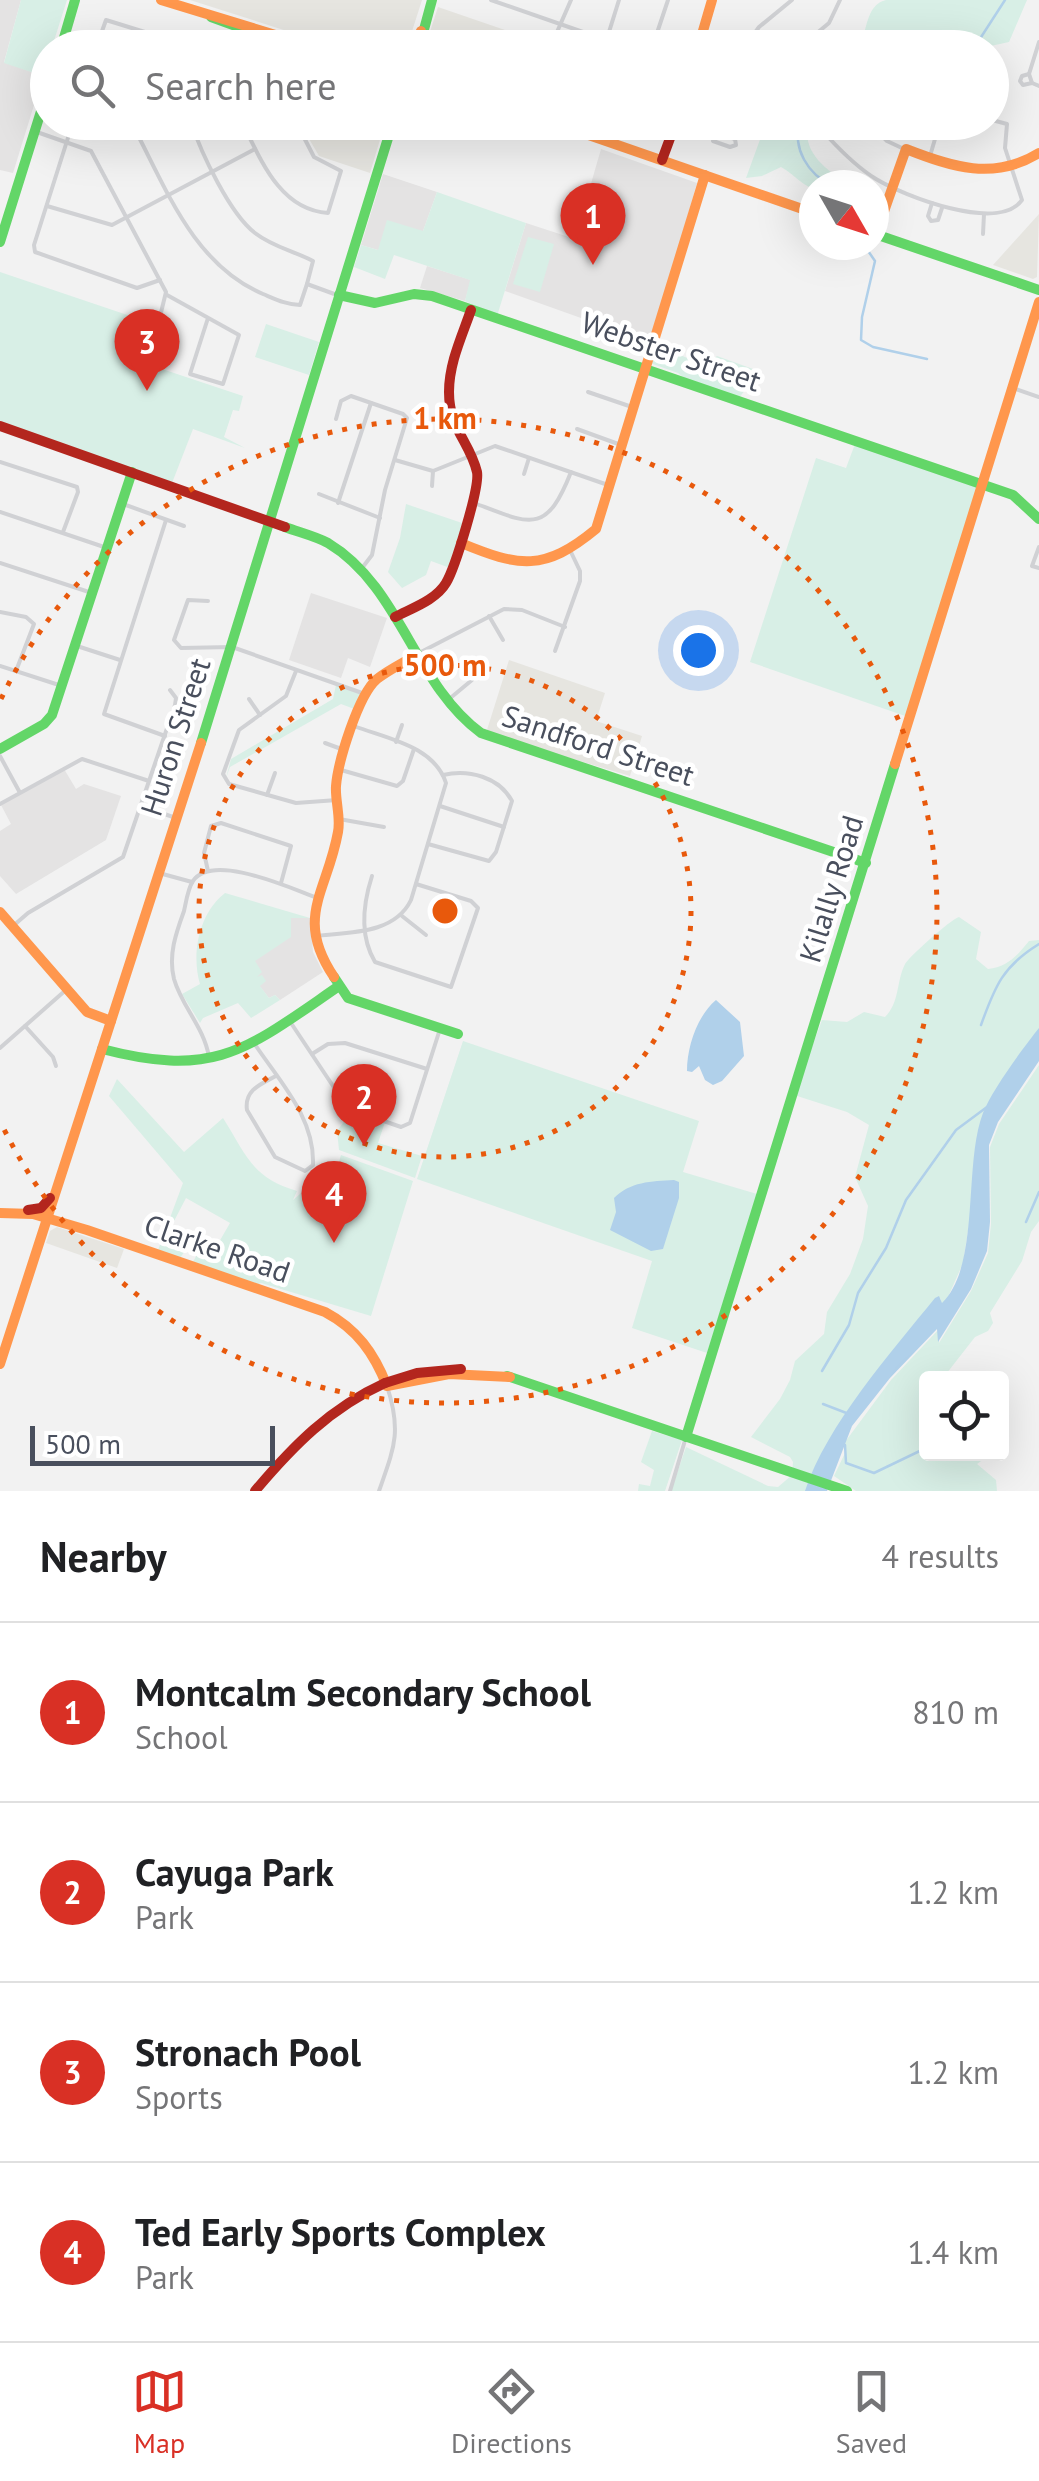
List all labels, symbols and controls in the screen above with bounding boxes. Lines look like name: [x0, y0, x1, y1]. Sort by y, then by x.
search box: [30, 30, 1009, 140]
icon: search: [65, 58, 120, 113]
text: Search here: [145, 61, 337, 110]
north arrow: [799, 170, 889, 260]
pin: 1: [560, 182, 626, 265]
street label: Webster Street: [576, 302, 767, 400]
pin: 3: [114, 308, 180, 391]
text: 1 km: [413, 398, 477, 437]
your location: [673, 625, 724, 676]
text: 500 m: [404, 645, 486, 684]
street label: Huron Street: [131, 653, 218, 820]
street label: Sandford Street: [497, 695, 699, 794]
street label: Kilally Road: [790, 810, 871, 967]
centre of rings: [427, 893, 463, 929]
pin: 2: [332, 1064, 396, 1146]
pin: 4: [302, 1160, 366, 1243]
street label: Clarke Road: [139, 1204, 296, 1291]
map controls: [919, 1371, 1009, 1461]
button: locate: [919, 1371, 1009, 1461]
scale bar: [30, 1421, 275, 1466]
text: 500 m: [45, 1425, 121, 1462]
text: Nearby: [40, 1529, 167, 1584]
text: 4 results: [881, 1535, 999, 1577]
text: Montcalm Secondary School: [135, 1667, 591, 1716]
text: 1: [63, 1691, 82, 1733]
text: 810 m: [912, 1691, 999, 1733]
text: School: [135, 1716, 228, 1758]
text: Cayuga Park: [135, 1847, 334, 1896]
text: 2: [63, 1871, 82, 1913]
text: 1.2 km: [907, 1871, 999, 1913]
text: Park: [135, 1896, 194, 1938]
text: Stronach Pool: [135, 2027, 361, 2076]
text: 3: [63, 2051, 82, 2093]
text: 1.2 km: [907, 2051, 999, 2093]
text: Sports: [135, 2076, 223, 2118]
text: Ted Early Sports Complex: [135, 2207, 546, 2256]
text: 4: [63, 2231, 82, 2273]
text: 1.4 km: [907, 2231, 999, 2273]
text: Park: [135, 2256, 194, 2298]
tab: Map: [132, 2364, 187, 2461]
tab: Directions: [451, 2364, 572, 2461]
tab: Saved: [836, 2364, 907, 2461]

